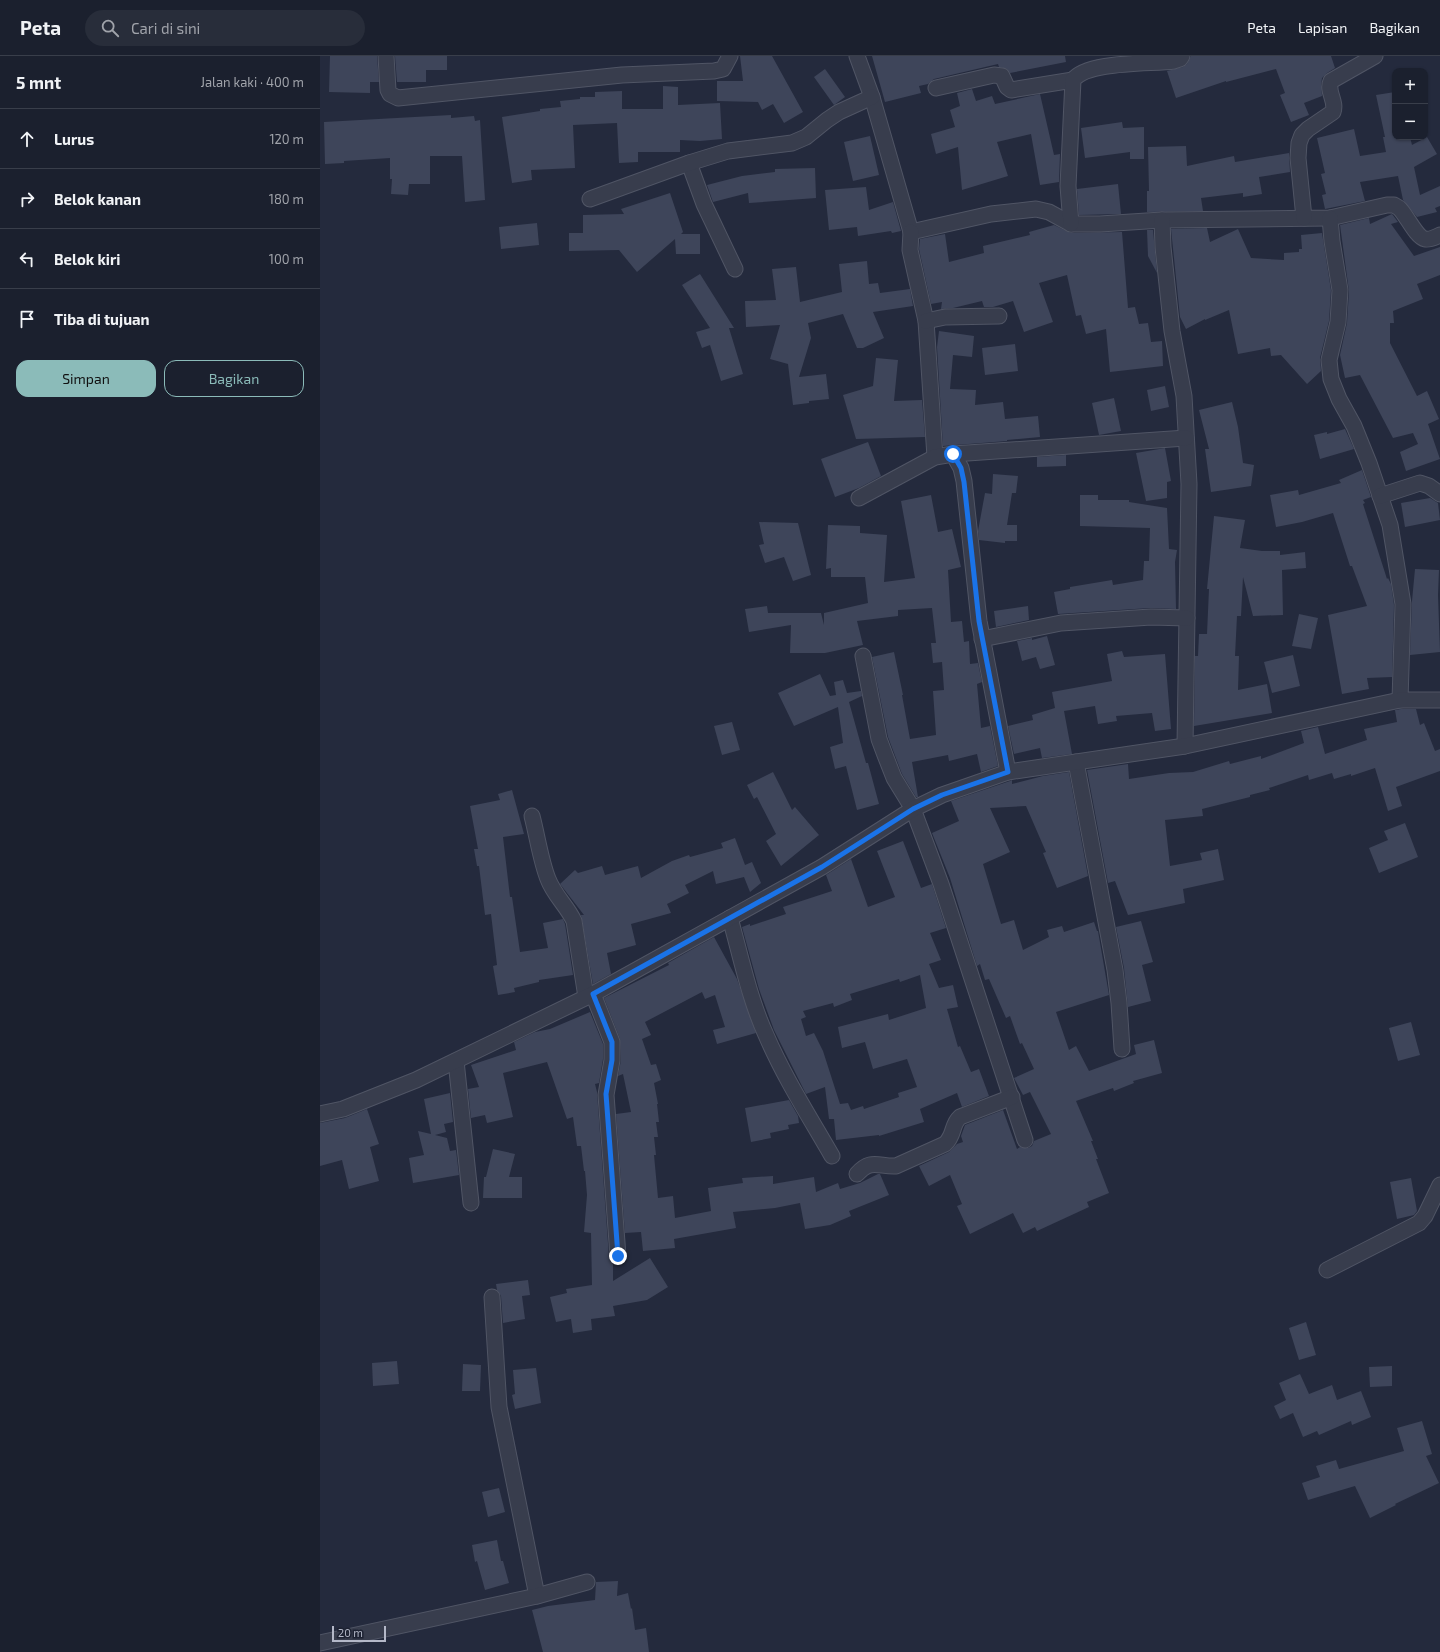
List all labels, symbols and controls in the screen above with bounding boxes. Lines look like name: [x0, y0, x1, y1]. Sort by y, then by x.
search box: [85, 10, 365, 46]
text: Peta: [20, 16, 61, 39]
icon: search: [99, 17, 121, 39]
text: Cari di sini: [131, 19, 200, 37]
text: Peta: [1247, 19, 1276, 36]
text: Lapisan: [1298, 19, 1347, 36]
text: Bagikan: [1369, 19, 1420, 36]
map controls: [1392, 68, 1428, 140]
button: +: [1392, 68, 1428, 104]
text: 5 mnt: [16, 72, 61, 92]
text: Jalan kaki · 400 m: [201, 74, 304, 90]
button: −: [1392, 104, 1428, 140]
icon: ahead: [16, 128, 38, 150]
text: Lurus: [54, 130, 94, 148]
text: 120 m: [269, 131, 304, 147]
icon: right: [16, 188, 38, 210]
text: Belok kanan: [54, 190, 141, 208]
text: 180 m: [269, 191, 304, 207]
icon: left: [16, 248, 38, 270]
text: Belok kiri: [54, 250, 120, 268]
text: 100 m: [269, 251, 304, 267]
icon: arrive: [16, 308, 38, 330]
text: Tiba di tujuan: [54, 310, 150, 328]
button: Simpan: [16, 360, 156, 397]
button: Bagikan: [164, 360, 304, 397]
route start: [944, 445, 962, 463]
route end: [609, 1247, 627, 1265]
scale bar: [332, 1624, 386, 1643]
text: 20 m: [338, 1626, 363, 1639]

